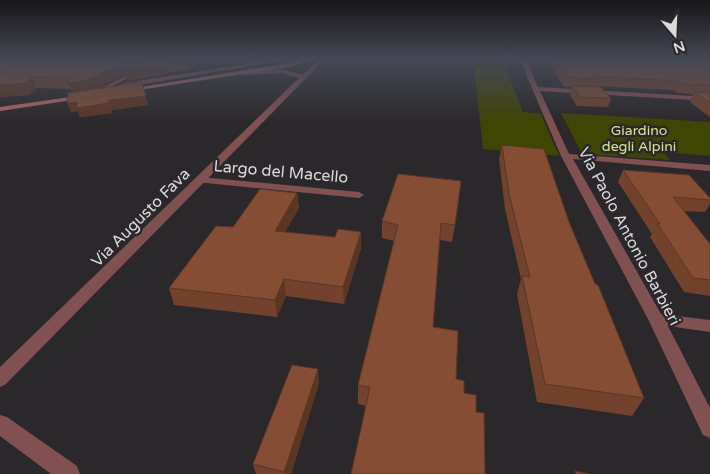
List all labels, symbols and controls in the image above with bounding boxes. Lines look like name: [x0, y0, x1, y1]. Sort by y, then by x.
north arrow: [650, 10, 700, 60]
text: N: [671, 37, 687, 57]
park label: Giardino degli Alpini: [602, 122, 676, 155]
street label: Via Paolo Antonio Barbieri: [574, 144, 685, 329]
street label: Largo del Macello: [213, 156, 349, 188]
street label: Via Augusto Fava: [87, 164, 194, 271]

